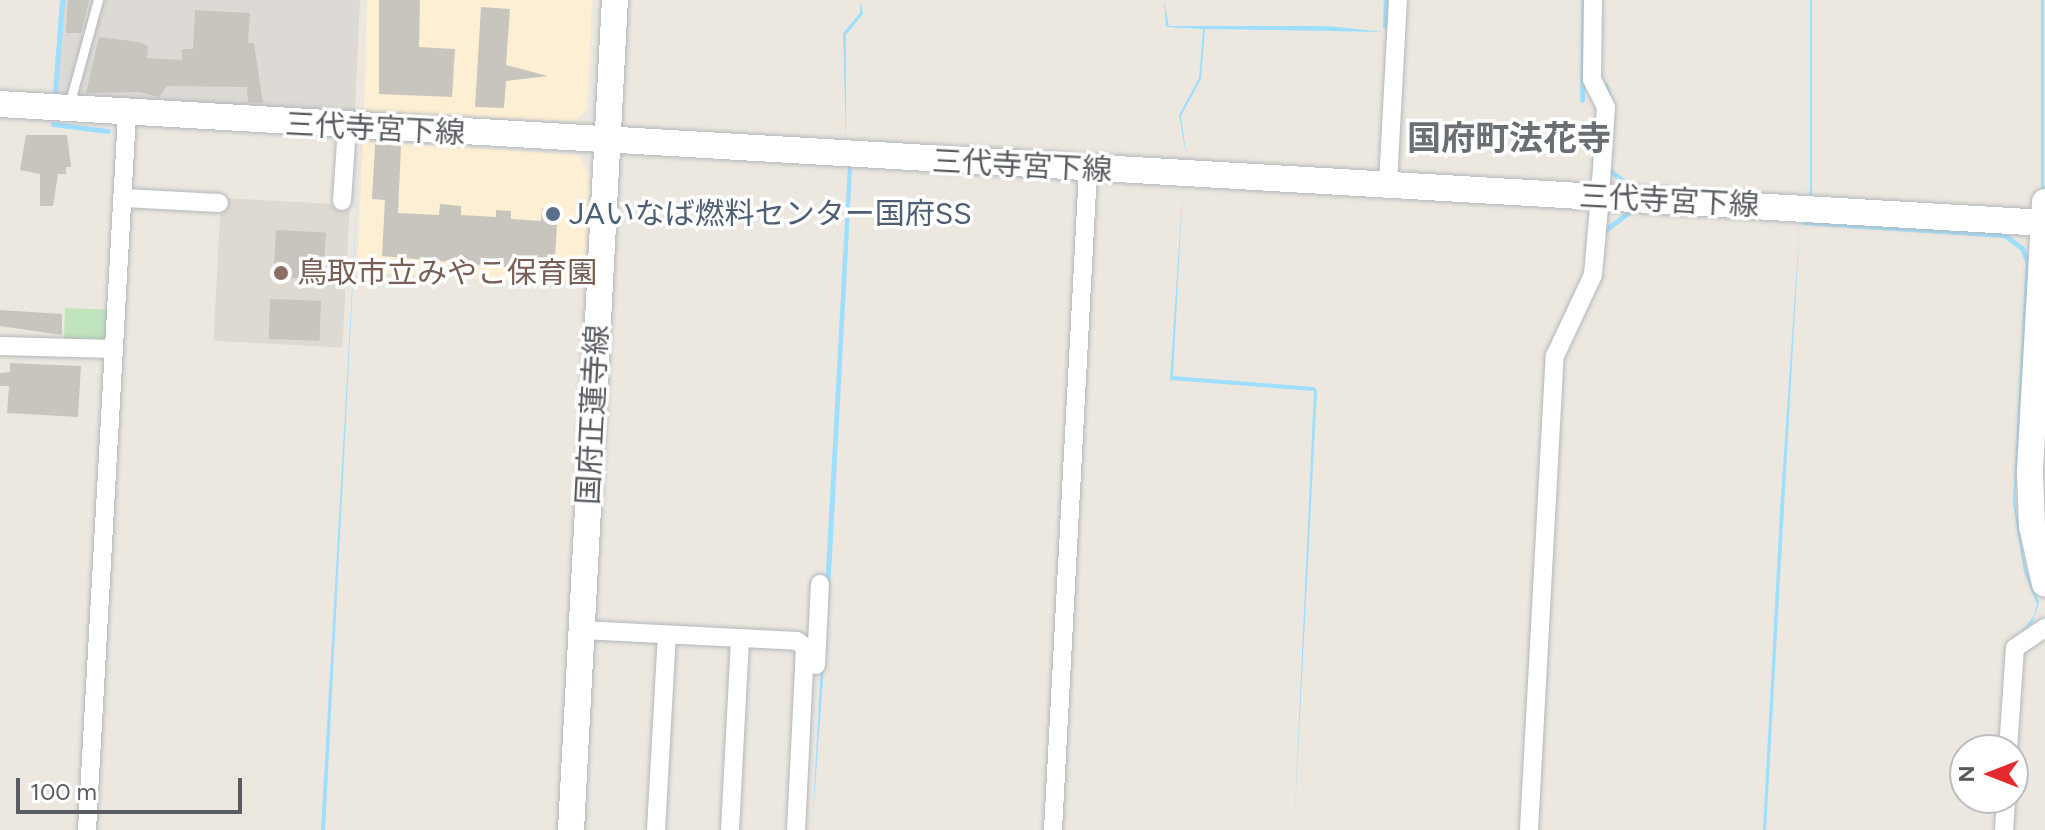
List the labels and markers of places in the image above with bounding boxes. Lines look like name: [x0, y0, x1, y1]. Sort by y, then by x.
place label: JAいなば燃料センター国府SS: [569, 196, 972, 232]
marker: JAいなば燃料センター国府SS: [544, 205, 562, 223]
place label: 鳥取市立みやこ保育園: [297, 255, 597, 291]
marker: 鳥取市立みやこ保育園: [272, 264, 290, 282]

